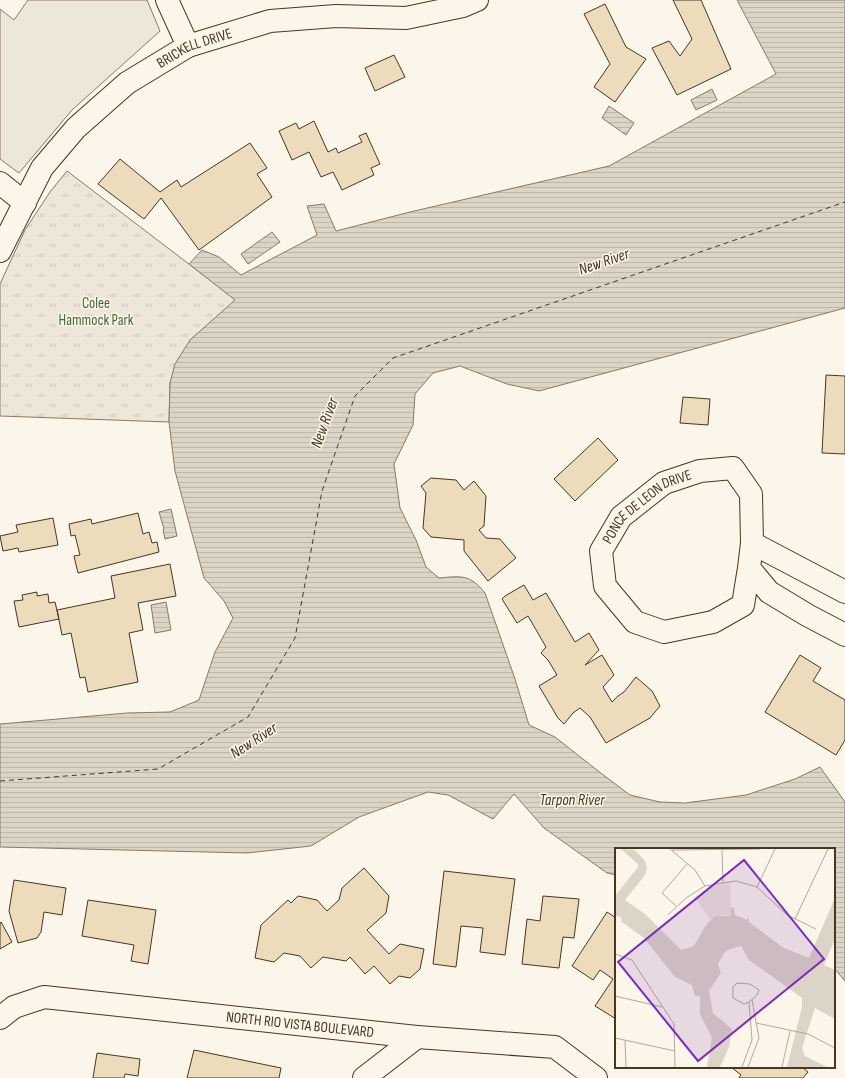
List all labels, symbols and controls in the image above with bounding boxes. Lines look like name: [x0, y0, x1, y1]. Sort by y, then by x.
street label: BRICKELL DRIVE: [153, 24, 234, 72]
water label: New River: [576, 244, 632, 279]
park label: Colee Hammock Park: [59, 294, 134, 330]
water label: New River: [307, 395, 343, 451]
street label: PONCE DE LEON DRIVE: [598, 465, 694, 547]
water label: New River: [227, 719, 282, 763]
water label: Tarpon River: [539, 791, 605, 810]
inset map: [615, 848, 835, 1068]
street label: NORTH RIO VISTA BOULEVARD: [225, 1007, 375, 1042]

